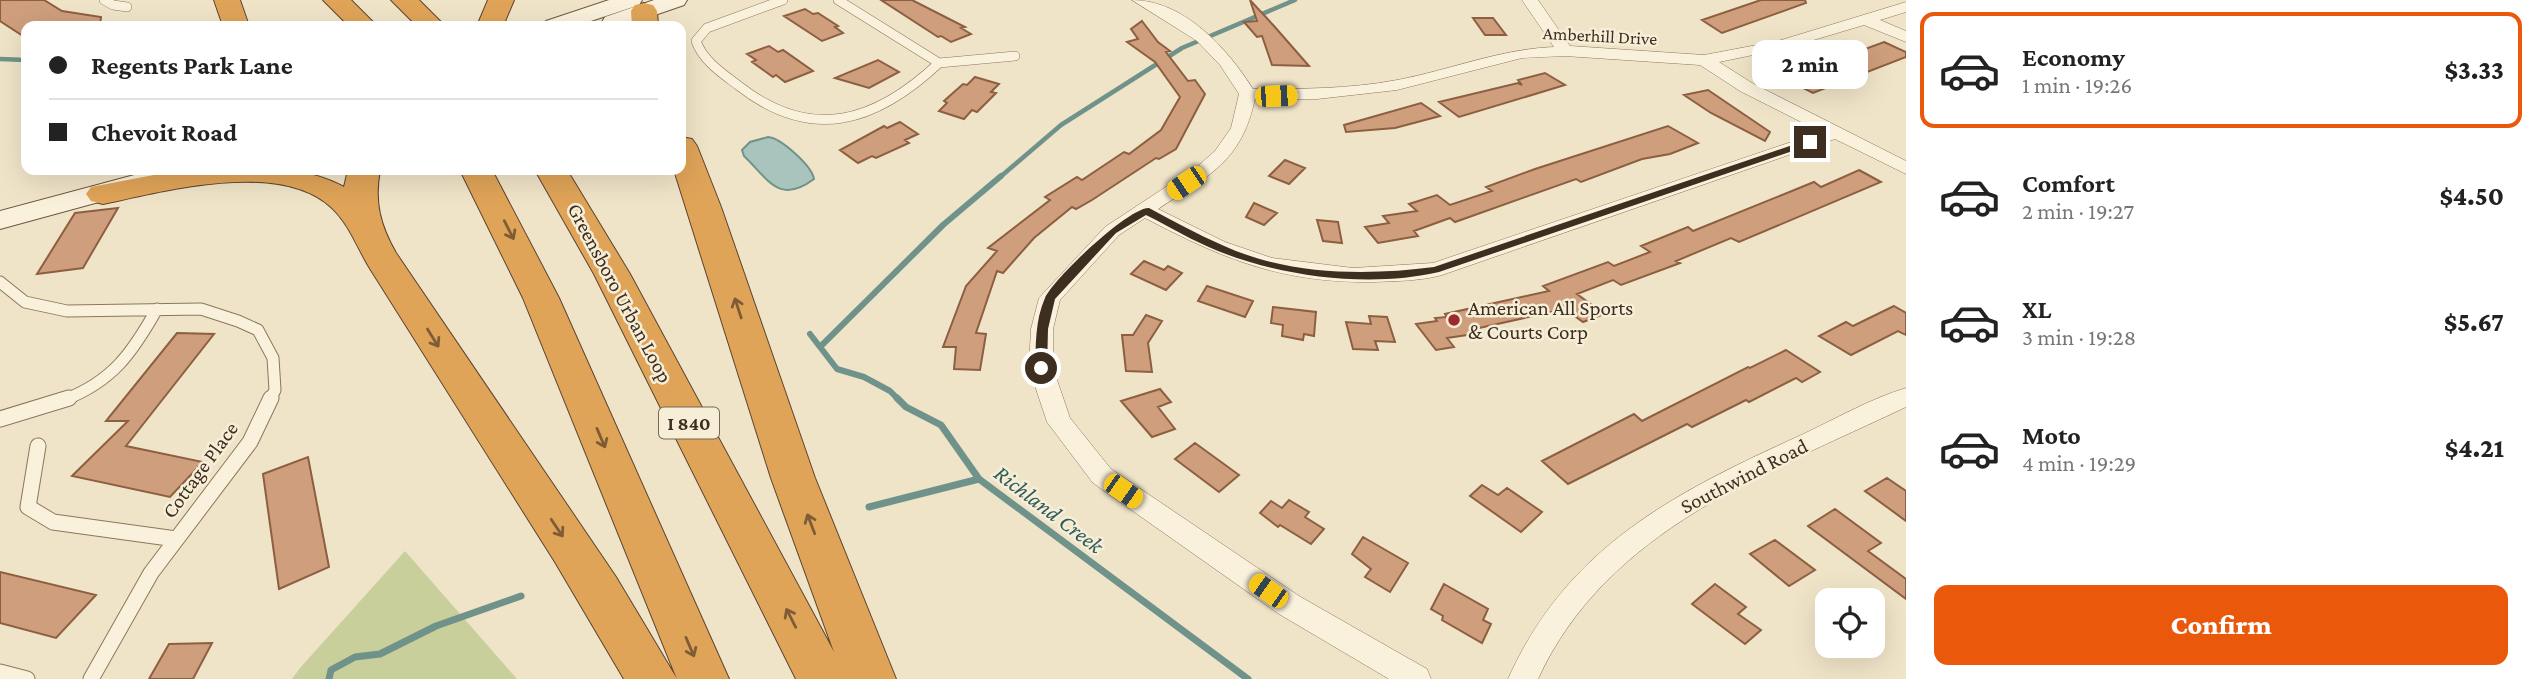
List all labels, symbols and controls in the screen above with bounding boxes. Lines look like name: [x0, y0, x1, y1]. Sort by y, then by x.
street label: Amberhill Drive: [1542, 23, 1658, 49]
icon: car: [1938, 39, 2001, 102]
callout: 2 min: [1752, 40, 1868, 90]
text: Economy: [2022, 43, 2125, 72]
text: Regents Park Lane: [91, 51, 293, 80]
text: 2 min: [1782, 51, 1838, 77]
text: $3.33: [2444, 56, 2504, 85]
text: 1 min · 19:26: [2022, 72, 2132, 98]
car: [1255, 85, 1298, 107]
text: Chevoit Road: [91, 118, 237, 147]
route end: [1794, 126, 1826, 158]
car: [1163, 163, 1210, 203]
icon: car: [1938, 165, 2001, 228]
text: Comfort: [2022, 169, 2115, 198]
text: $4.50: [2439, 182, 2504, 211]
text: 2 min · 19:27: [2022, 198, 2134, 224]
street label: Greensboro Urban Loop: [563, 199, 677, 387]
one-way arrow: [503, 219, 517, 240]
icon: car: [1938, 291, 2001, 354]
text: XL: [2022, 295, 2051, 324]
place label: American All Sports & Courts Corp: [1468, 296, 1633, 344]
one-way arrow: [730, 298, 743, 320]
text: $5.67: [2444, 308, 2504, 337]
marker: American All Sports & Courts Corp: [1446, 312, 1462, 328]
text: 3 min · 19:28: [2022, 324, 2136, 350]
one-way arrow: [426, 327, 440, 347]
route start: [1025, 352, 1057, 384]
road number: I 840: [659, 408, 719, 438]
street label: Cottage Place: [157, 417, 243, 523]
icon: car: [1938, 417, 2001, 480]
text: Moto: [2022, 421, 2081, 450]
one-way arrow: [595, 427, 608, 448]
street label: Southwind Road: [1676, 434, 1812, 518]
text: $4.21: [2445, 434, 2504, 463]
text: 4 min · 19:29: [2022, 450, 2136, 476]
water label: Richland Creek: [989, 460, 1109, 559]
car: [1100, 470, 1147, 512]
one-way arrow: [803, 513, 816, 535]
one-way arrow: [550, 518, 564, 537]
car: [1245, 570, 1292, 612]
button: Confirm: [1934, 585, 2508, 665]
map controls: [1815, 588, 1885, 658]
button: locate: [1815, 588, 1885, 658]
one-way arrow: [783, 609, 797, 629]
one-way arrow: [684, 636, 697, 657]

